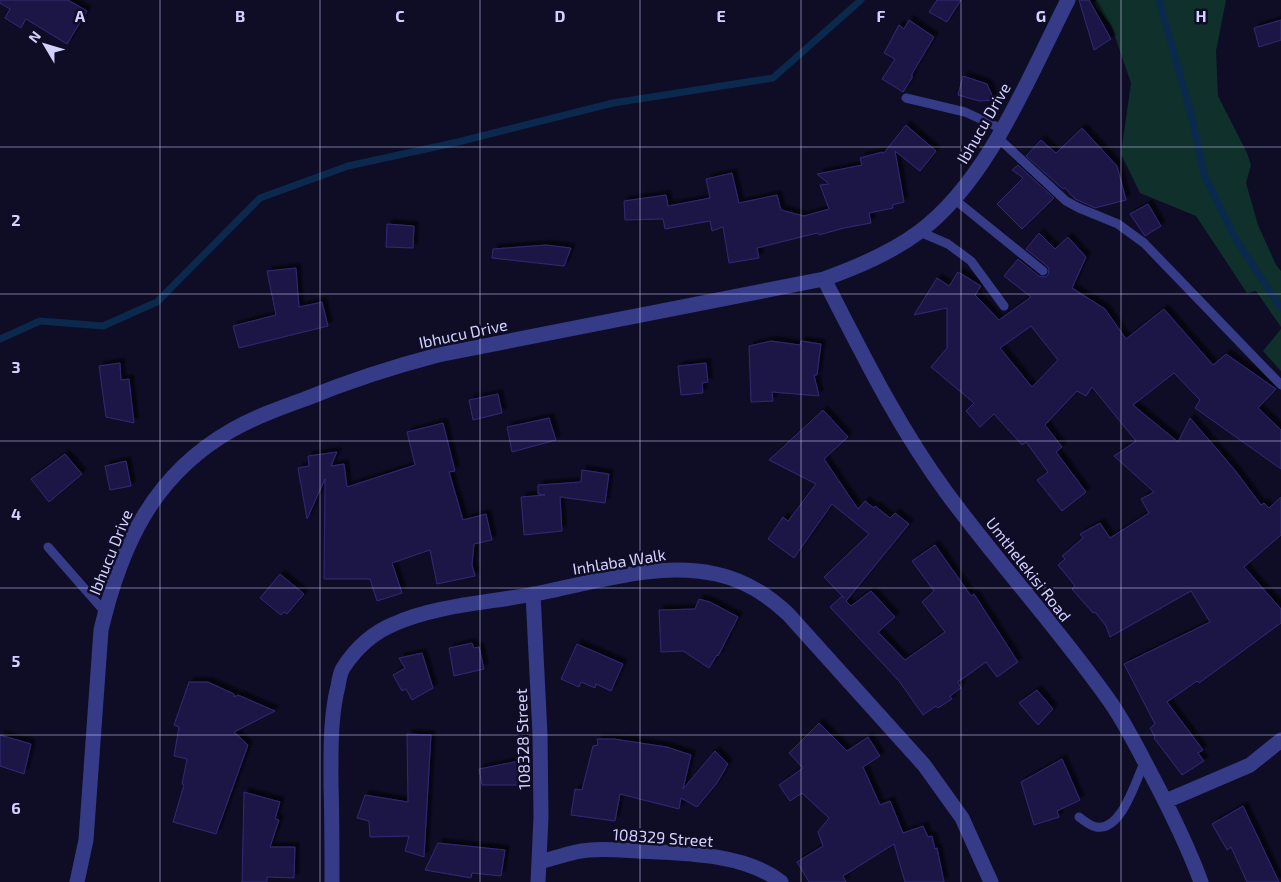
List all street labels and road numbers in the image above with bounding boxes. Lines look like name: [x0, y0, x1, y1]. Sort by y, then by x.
street label: Ibhucu Drive: [952, 79, 1014, 167]
street label: Ibhucu Drive: [417, 314, 509, 352]
street label: Ibhucu Drive: [84, 507, 136, 597]
street label: Umthelekisi Road: [983, 513, 1075, 625]
street label: Inhlaba Walk: [571, 544, 667, 578]
street label: 108328 Street: [511, 688, 533, 790]
street label: 108329 Street: [612, 824, 714, 850]

